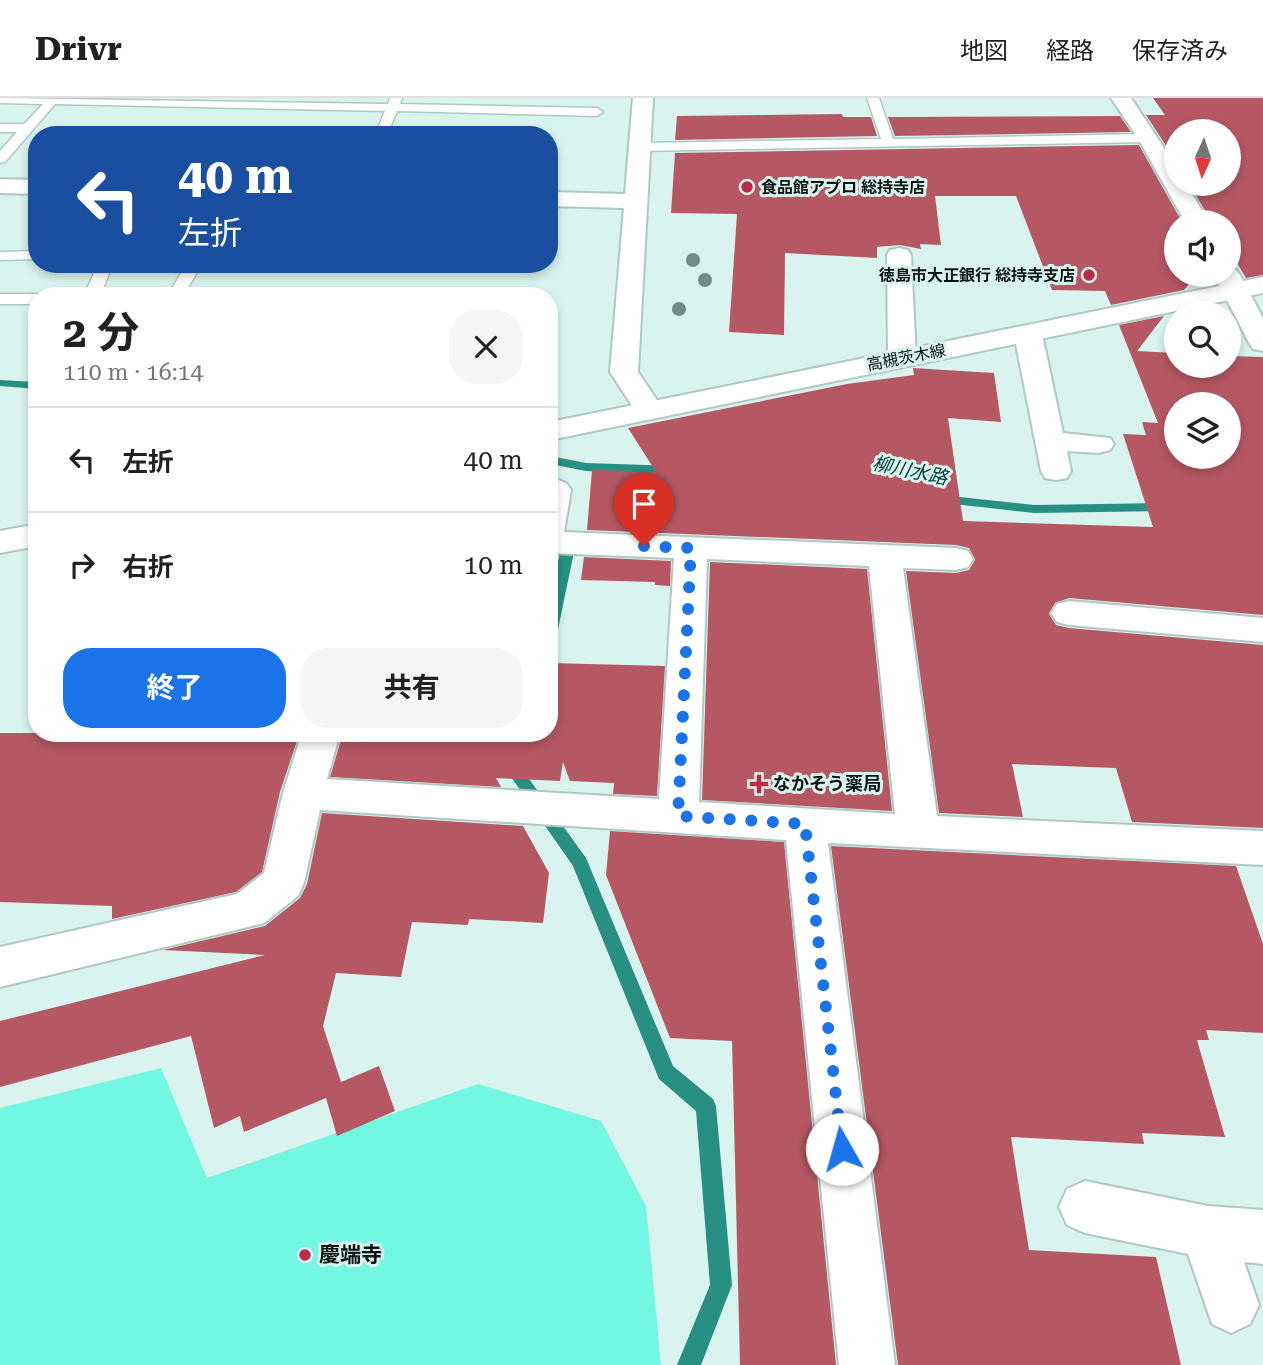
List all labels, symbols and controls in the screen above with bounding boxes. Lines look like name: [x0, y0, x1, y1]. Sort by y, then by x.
text: Drivr: [35, 29, 122, 68]
text: 地図: [960, 37, 1008, 65]
text: 経路: [1046, 37, 1094, 65]
text: 保存済み: [1132, 37, 1228, 65]
north arrow: [1164, 119, 1241, 196]
map controls: [1164, 119, 1241, 469]
text: 40 m: [178, 148, 293, 205]
icon: left: [63, 154, 154, 245]
place label: 食品館アプロ 総持寺店: [761, 178, 925, 197]
marker: 食品館アプロ 総持寺店: [739, 179, 755, 195]
button: sound: [1164, 210, 1241, 287]
text: 左折: [178, 214, 242, 252]
place label: 徳島市大正銀行 総持寺支店: [879, 266, 1075, 285]
marker: 徳島市大正銀行 総持寺支店: [1081, 267, 1097, 283]
button: search: [1164, 301, 1241, 378]
text: 2 分: [63, 308, 139, 357]
button: close: [449, 310, 523, 384]
street label: 高槻茨木線: [865, 341, 947, 374]
text: 110 m · 16:14: [63, 359, 203, 386]
button: layers: [1164, 392, 1241, 469]
icon: left: [63, 441, 101, 479]
text: 40 m: [464, 445, 523, 475]
text: 左折: [122, 447, 174, 477]
water label: 柳川水路: [870, 451, 951, 490]
pin: [614, 474, 674, 546]
icon: arrive: [625, 485, 663, 523]
icon: right: [63, 546, 101, 584]
text: 10 m: [464, 550, 523, 580]
text: 右折: [122, 552, 174, 582]
button: 終了: [63, 648, 286, 728]
button: 共有: [300, 648, 523, 728]
place label: なかそう薬局: [773, 773, 881, 794]
marker: なかそう薬局: [751, 776, 767, 792]
position arrow: [805, 1112, 879, 1186]
place label: 慶端寺: [319, 1243, 382, 1267]
marker: 慶端寺: [297, 1247, 313, 1263]

